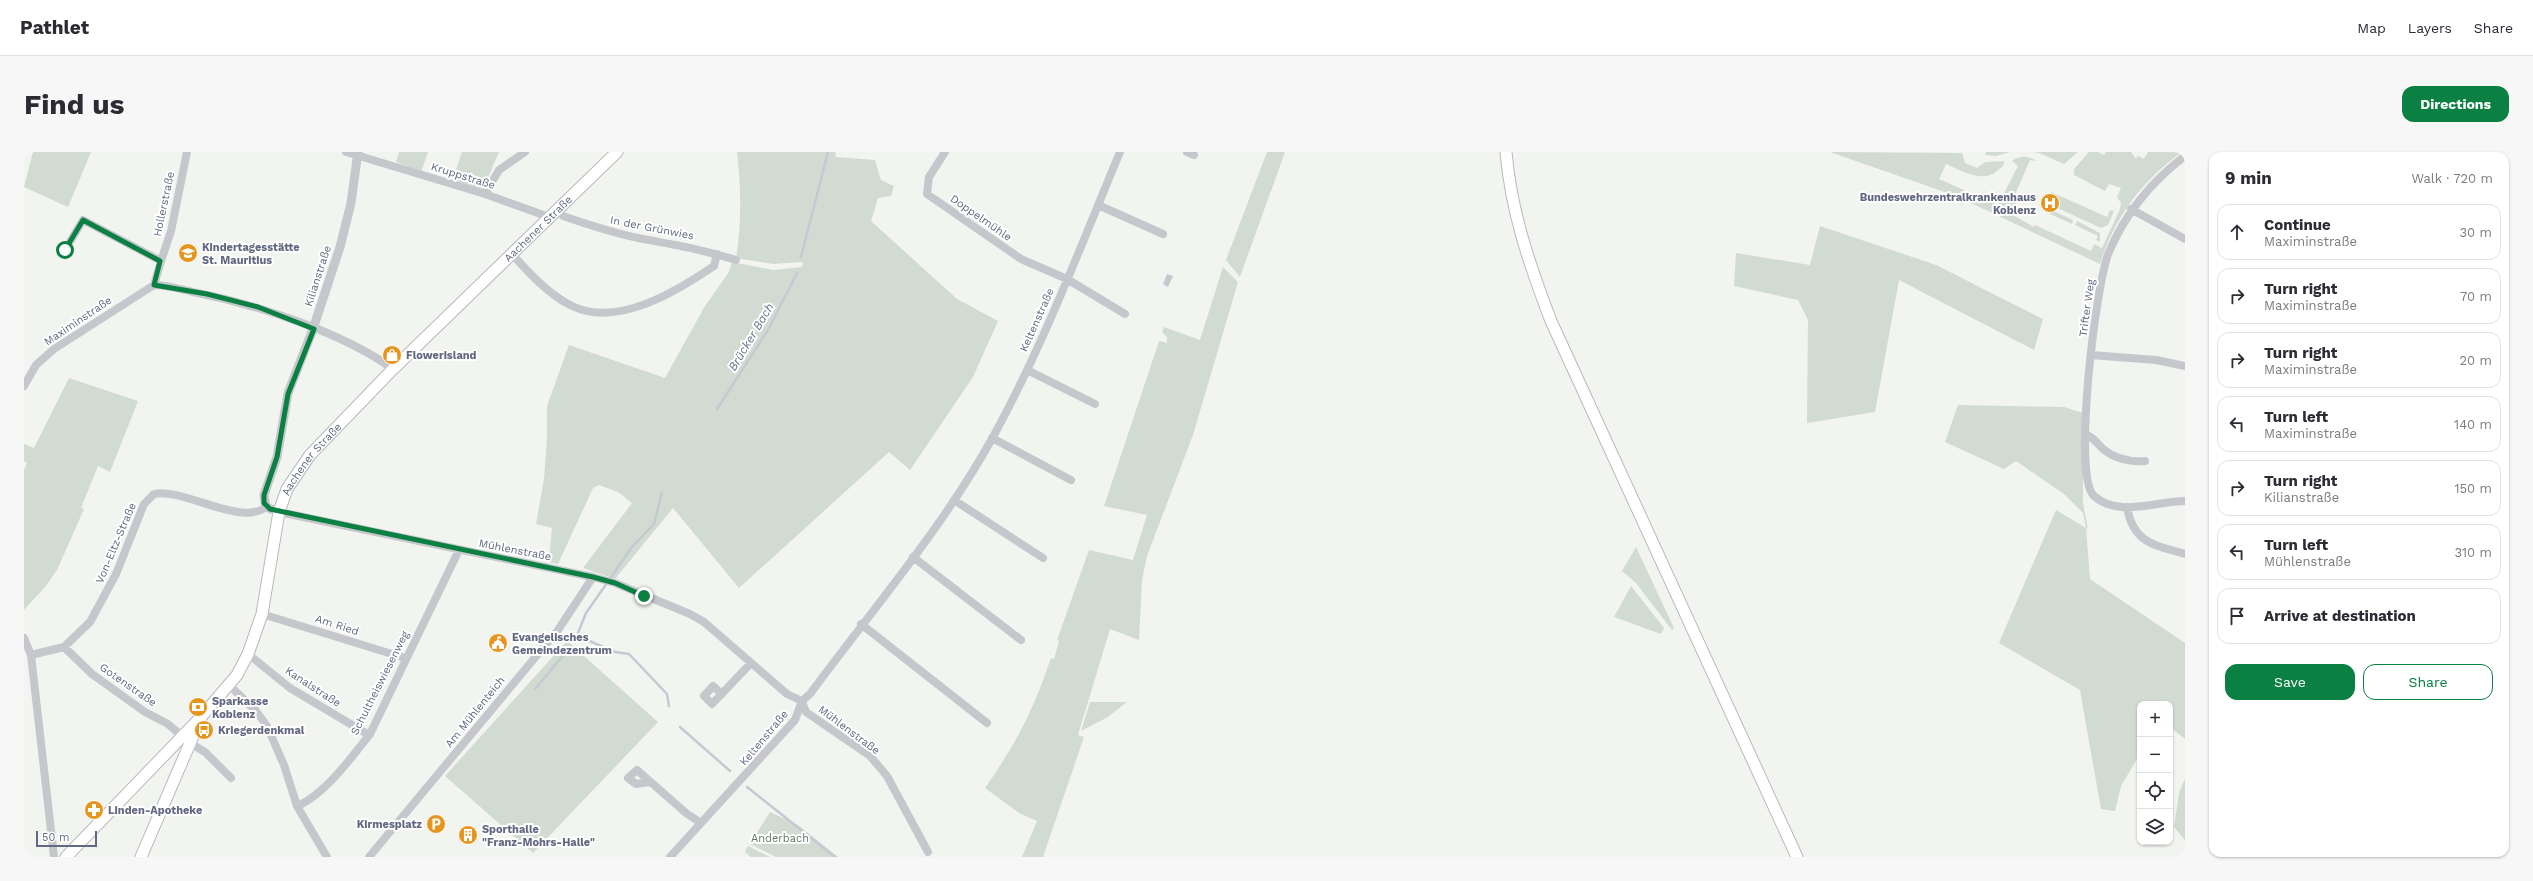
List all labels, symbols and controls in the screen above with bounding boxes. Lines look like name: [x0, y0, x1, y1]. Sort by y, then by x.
text: Pathlet: [20, 16, 89, 39]
text: Map: [2357, 20, 2386, 36]
text: Layers: [2408, 20, 2452, 36]
text: Share: [2474, 20, 2513, 36]
button: Directions: [2402, 86, 2509, 122]
text: Find us: [24, 88, 124, 121]
street label: Kruppstraße: [429, 160, 497, 192]
text: 9 min: [2225, 168, 2272, 188]
street label: Hollerstraße: [151, 170, 177, 238]
text: Walk · 720 m: [2412, 171, 2493, 186]
place label: Bundeswehrzentralkrankenhaus Koblenz: [1860, 191, 2036, 217]
street label: Doppelmühle: [948, 192, 1014, 244]
hospital icon: Bundeswehrzentralkrankenhaus Koblenz: [2039, 192, 2061, 214]
street label: Aachener Straße: [501, 193, 575, 264]
street label: In der Grünwies: [609, 213, 695, 243]
text: Continue: [2264, 216, 2331, 234]
icon: ahead: [2226, 221, 2248, 243]
text: 30 m: [2460, 225, 2492, 240]
text: Maximinstraße: [2264, 234, 2357, 249]
route start: [56, 241, 74, 259]
place label: Kindertagesstätte St. Mauritius: [202, 241, 300, 267]
school or university icon: Kindertagesstätte St. Mauritius: [177, 242, 199, 264]
street label: Kilianstraße: [302, 244, 334, 308]
street label: Trifter Weg: [2077, 278, 2098, 338]
text: Turn right: [2264, 280, 2337, 298]
icon: right: [2226, 285, 2248, 307]
street label: Keltenstraße: [1017, 286, 1057, 354]
text: 70 m: [2460, 289, 2492, 304]
street label: Maximinstraße: [42, 294, 114, 348]
text: Maximinstraße: [2264, 298, 2357, 313]
water label: Brücker Bach: [725, 301, 777, 373]
shop icon: Flowerisland: [381, 344, 403, 366]
text: Turn right: [2264, 344, 2337, 362]
place label: Flowerisland: [406, 349, 477, 362]
icon: right: [2226, 349, 2248, 371]
text: 20 m: [2460, 353, 2492, 368]
text: Maximinstraße: [2264, 362, 2357, 377]
text: Turn left: [2264, 408, 2328, 426]
icon: left: [2226, 413, 2248, 435]
text: 140 m: [2454, 417, 2492, 432]
street label: Aachener Straße: [279, 420, 344, 497]
text: Maximinstraße: [2264, 426, 2357, 441]
text: Turn right: [2264, 472, 2337, 490]
icon: right: [2226, 477, 2248, 499]
text: 150 m: [2454, 481, 2492, 496]
text: Kilianstraße: [2264, 490, 2339, 505]
street label: Von-Eltz-Straße: [93, 501, 139, 585]
text: Turn left: [2264, 536, 2328, 554]
street label: Mühlenstraße: [478, 537, 552, 563]
icon: left: [2226, 541, 2248, 563]
text: 310 m: [2454, 545, 2492, 560]
text: Mühlenstraße: [2264, 554, 2351, 569]
route end: [635, 587, 653, 605]
icon: arrive: [2226, 605, 2248, 627]
text: Arrive at destination: [2264, 607, 2416, 625]
street label: Am Ried: [314, 612, 360, 638]
street label: Schultheiswiesenweg: [348, 629, 412, 737]
place label: Evangelisches Gemeindezentrum: [512, 631, 612, 657]
public building icon: Evangelisches Gemeindezentrum: [487, 632, 509, 654]
street label: Gotenstraße: [97, 661, 159, 709]
street label: Kanalstraße: [283, 664, 343, 710]
button: Save: [2225, 664, 2355, 700]
button: Share: [2363, 664, 2493, 700]
street label: Am Mühlenteich: [442, 674, 508, 750]
place label: Sparkasse Koblenz: [212, 695, 268, 721]
bank icon: Sparkasse Koblenz: [187, 696, 209, 718]
map controls: [2137, 701, 2173, 845]
button: +: [2137, 701, 2173, 737]
street label: Mühlenstraße: [816, 703, 882, 757]
street label: Keltenstraße: [737, 708, 791, 768]
bus stop icon: Kriegerdenkmal: [193, 719, 215, 741]
place label: Kriegerdenkmal: [218, 724, 305, 737]
button: −: [2137, 737, 2173, 773]
button: locate: [2137, 773, 2173, 809]
pharmacy icon: Linden-Apotheke: [83, 799, 105, 821]
place label: Linden-Apotheke: [108, 804, 202, 817]
button: layers: [2137, 809, 2173, 845]
parking icon: Kirmesplatz: [425, 813, 447, 835]
place label: Kirmesplatz: [357, 818, 422, 831]
place label: Sporthalle "Franz-Mohrs-Halle": [482, 823, 595, 849]
building icon: Sporthalle "Franz-Mohrs-Halle": [457, 824, 479, 846]
scale bar: [36, 829, 97, 848]
text: 50 m: [42, 831, 69, 844]
park label: Anderbach: [751, 832, 809, 845]

